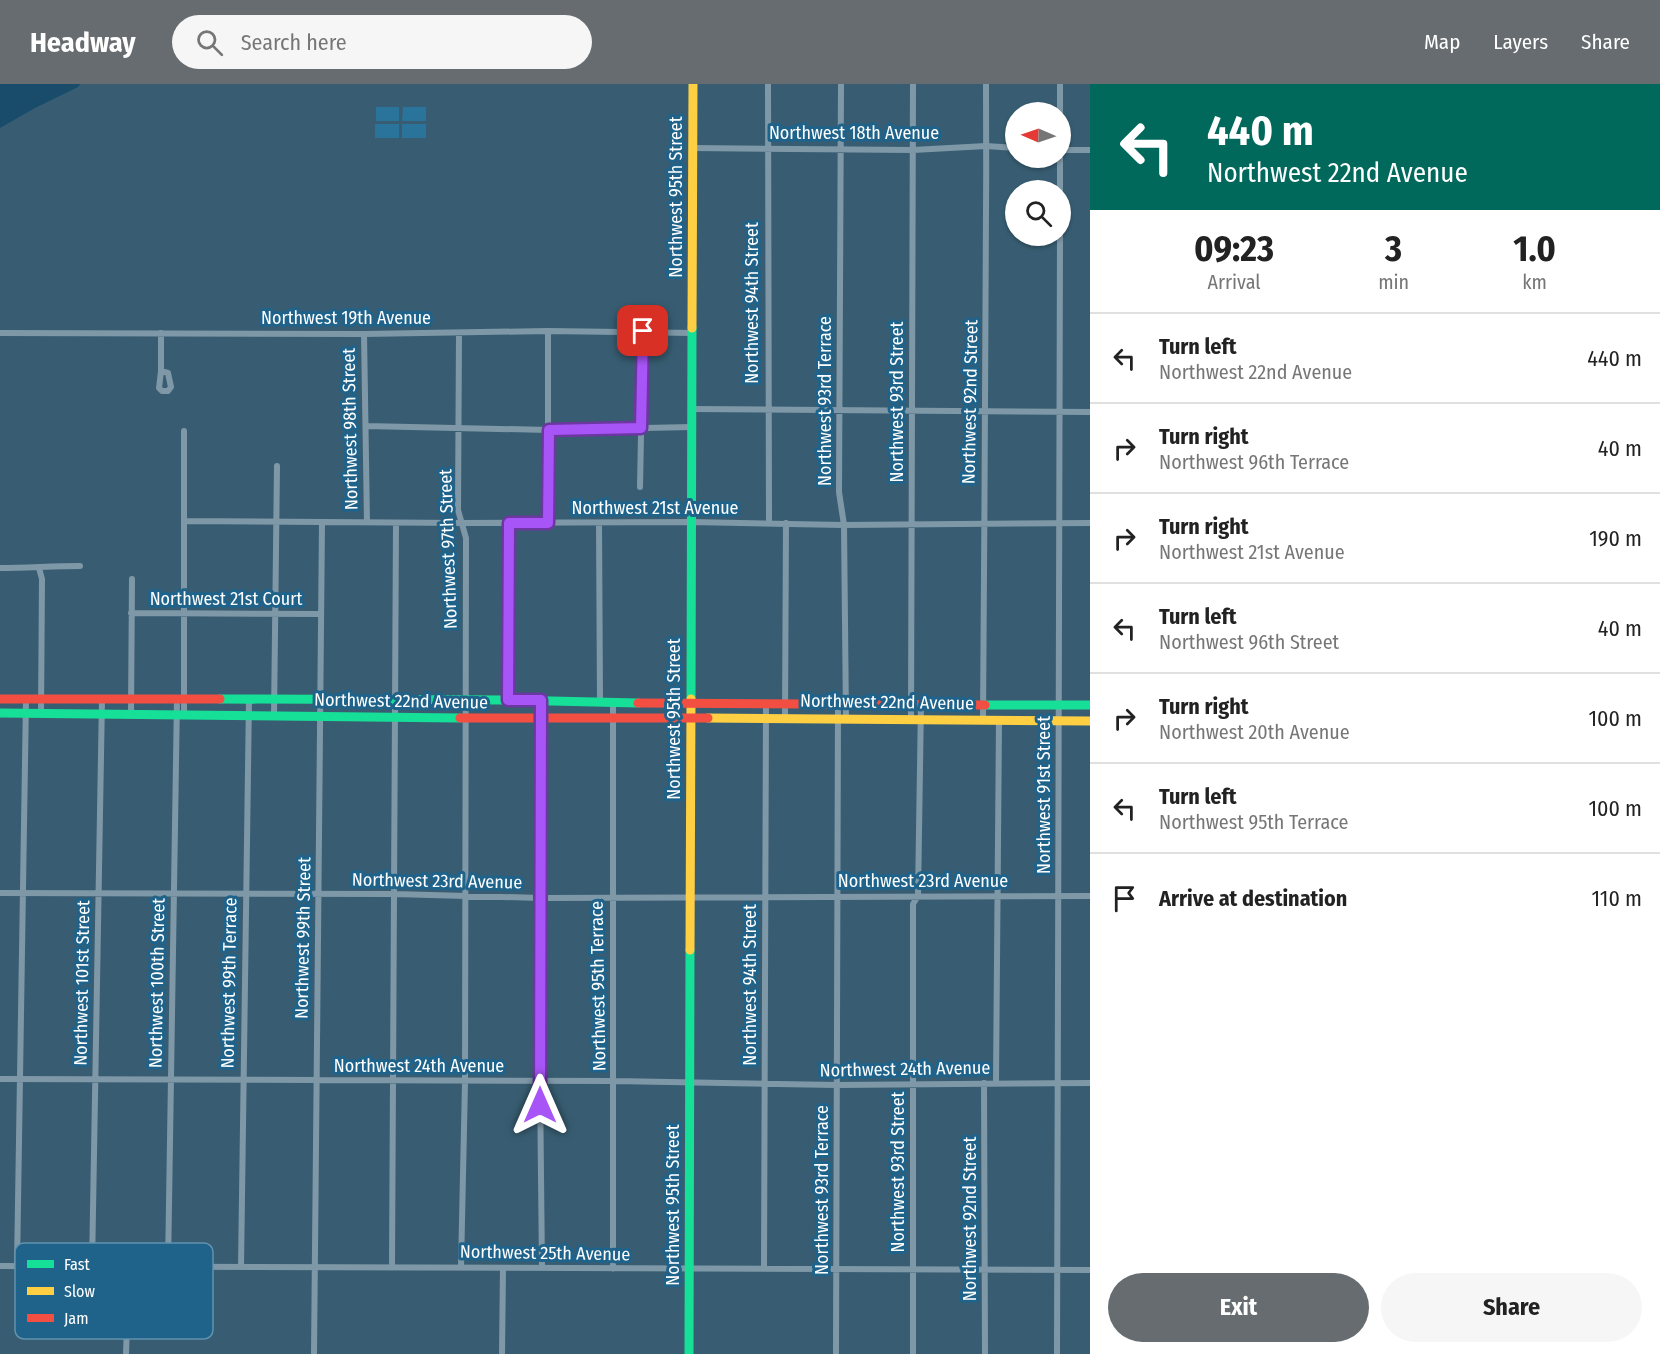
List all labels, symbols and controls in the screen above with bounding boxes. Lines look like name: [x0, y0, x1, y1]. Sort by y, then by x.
search box: [172, 15, 592, 69]
text: Headway: [30, 26, 136, 59]
icon: search: [193, 26, 226, 59]
text: Search here: [241, 29, 347, 56]
text: Map: [1424, 29, 1460, 55]
text: Layers: [1493, 29, 1548, 55]
text: Share: [1581, 29, 1630, 55]
north arrow: [1005, 102, 1071, 168]
map controls: [1005, 102, 1071, 246]
text: 440 m: [1207, 106, 1314, 156]
icon: left: [1108, 108, 1186, 186]
street label: Northwest 95th Street: [665, 116, 687, 278]
street label: Northwest 18th Avenue: [769, 122, 939, 144]
text: Northwest 22nd Avenue: [1207, 157, 1468, 189]
button: search: [1005, 180, 1071, 246]
street label: Northwest 94th Street: [741, 222, 763, 384]
text: 09:23: [1194, 227, 1274, 271]
text: 3: [1385, 227, 1402, 271]
text: 1.0: [1513, 227, 1556, 271]
text: Arrival: [1208, 270, 1261, 294]
text: min: [1378, 270, 1409, 294]
text: km: [1522, 270, 1547, 294]
pin: [617, 305, 668, 356]
street label: Northwest 19th Avenue: [261, 307, 431, 329]
icon: arrive: [626, 314, 659, 347]
street label: Northwest 93rd Terrace: [814, 316, 836, 486]
street label: Northwest 92nd Street: [958, 319, 982, 484]
street label: Northwest 93rd Street: [886, 321, 908, 482]
text: Turn left: [1159, 333, 1237, 360]
icon: left: [1108, 342, 1141, 375]
text: 440 m: [1587, 345, 1642, 372]
street label: Northwest 98th Street: [338, 348, 362, 510]
text: Northwest 22nd Avenue: [1159, 360, 1352, 384]
text: Turn right: [1159, 423, 1248, 450]
icon: right: [1108, 432, 1141, 465]
text: 40 m: [1598, 435, 1642, 462]
text: Northwest 96th Terrace: [1159, 450, 1349, 474]
street label: Northwest 97th Street: [434, 468, 462, 629]
street label: Northwest 21st Avenue: [572, 497, 739, 519]
text: Turn right: [1159, 513, 1248, 540]
icon: right: [1108, 522, 1141, 555]
text: 190 m: [1589, 525, 1642, 552]
text: Northwest 21st Avenue: [1159, 540, 1345, 564]
street label: Northwest 21st Court: [150, 588, 302, 610]
text: Turn left: [1159, 603, 1237, 630]
icon: left: [1108, 612, 1141, 645]
text: 40 m: [1598, 615, 1642, 642]
text: Northwest 96th Street: [1159, 630, 1339, 654]
street label: Northwest 95th Street: [663, 638, 685, 800]
street label: Northwest 22nd Avenue: [314, 688, 488, 714]
street label: Northwest 22nd Avenue: [800, 689, 974, 715]
text: Turn right: [1159, 693, 1248, 720]
icon: right: [1108, 702, 1141, 735]
text: 100 m: [1588, 705, 1642, 732]
street label: Northwest 91st Street: [1033, 716, 1055, 874]
text: Northwest 20th Avenue: [1159, 720, 1350, 744]
text: Turn left: [1159, 783, 1237, 810]
icon: left: [1108, 792, 1141, 825]
text: 100 m: [1588, 795, 1642, 822]
text: Northwest 95th Terrace: [1159, 810, 1348, 834]
street label: Northwest 99th Street: [291, 857, 315, 1019]
street label: Northwest 23rd Avenue: [352, 869, 522, 893]
street label: Northwest 23rd Avenue: [838, 870, 1008, 892]
icon: arrive: [1108, 882, 1141, 915]
text: Arrive at destination: [1159, 885, 1347, 912]
text: 110 m: [1592, 885, 1642, 912]
street label: Northwest 99th Terrace: [217, 897, 241, 1069]
street label: Northwest 100th Street: [145, 898, 169, 1068]
street label: Northwest 101st Street: [70, 900, 94, 1066]
street label: Northwest 95th Terrace: [586, 901, 610, 1071]
street label: Northwest 94th Street: [739, 904, 761, 1066]
street label: Northwest 24th Avenue: [334, 1055, 504, 1077]
street label: Northwest 24th Avenue: [820, 1057, 991, 1081]
position arrow: [508, 1073, 572, 1137]
street label: Northwest 93rd Street: [887, 1091, 909, 1252]
street label: Northwest 93rd Terrace: [811, 1105, 833, 1275]
street label: Northwest 95th Street: [662, 1124, 684, 1286]
street label: Northwest 92nd Street: [959, 1137, 981, 1301]
street label: Northwest 25th Avenue: [460, 1241, 630, 1265]
legend: [15, 1243, 213, 1339]
text: Fast: [64, 1255, 91, 1274]
button: Exit: [1108, 1273, 1369, 1342]
button: Share: [1381, 1273, 1642, 1342]
text: Slow: [64, 1282, 95, 1301]
text: Jam: [64, 1309, 89, 1328]

